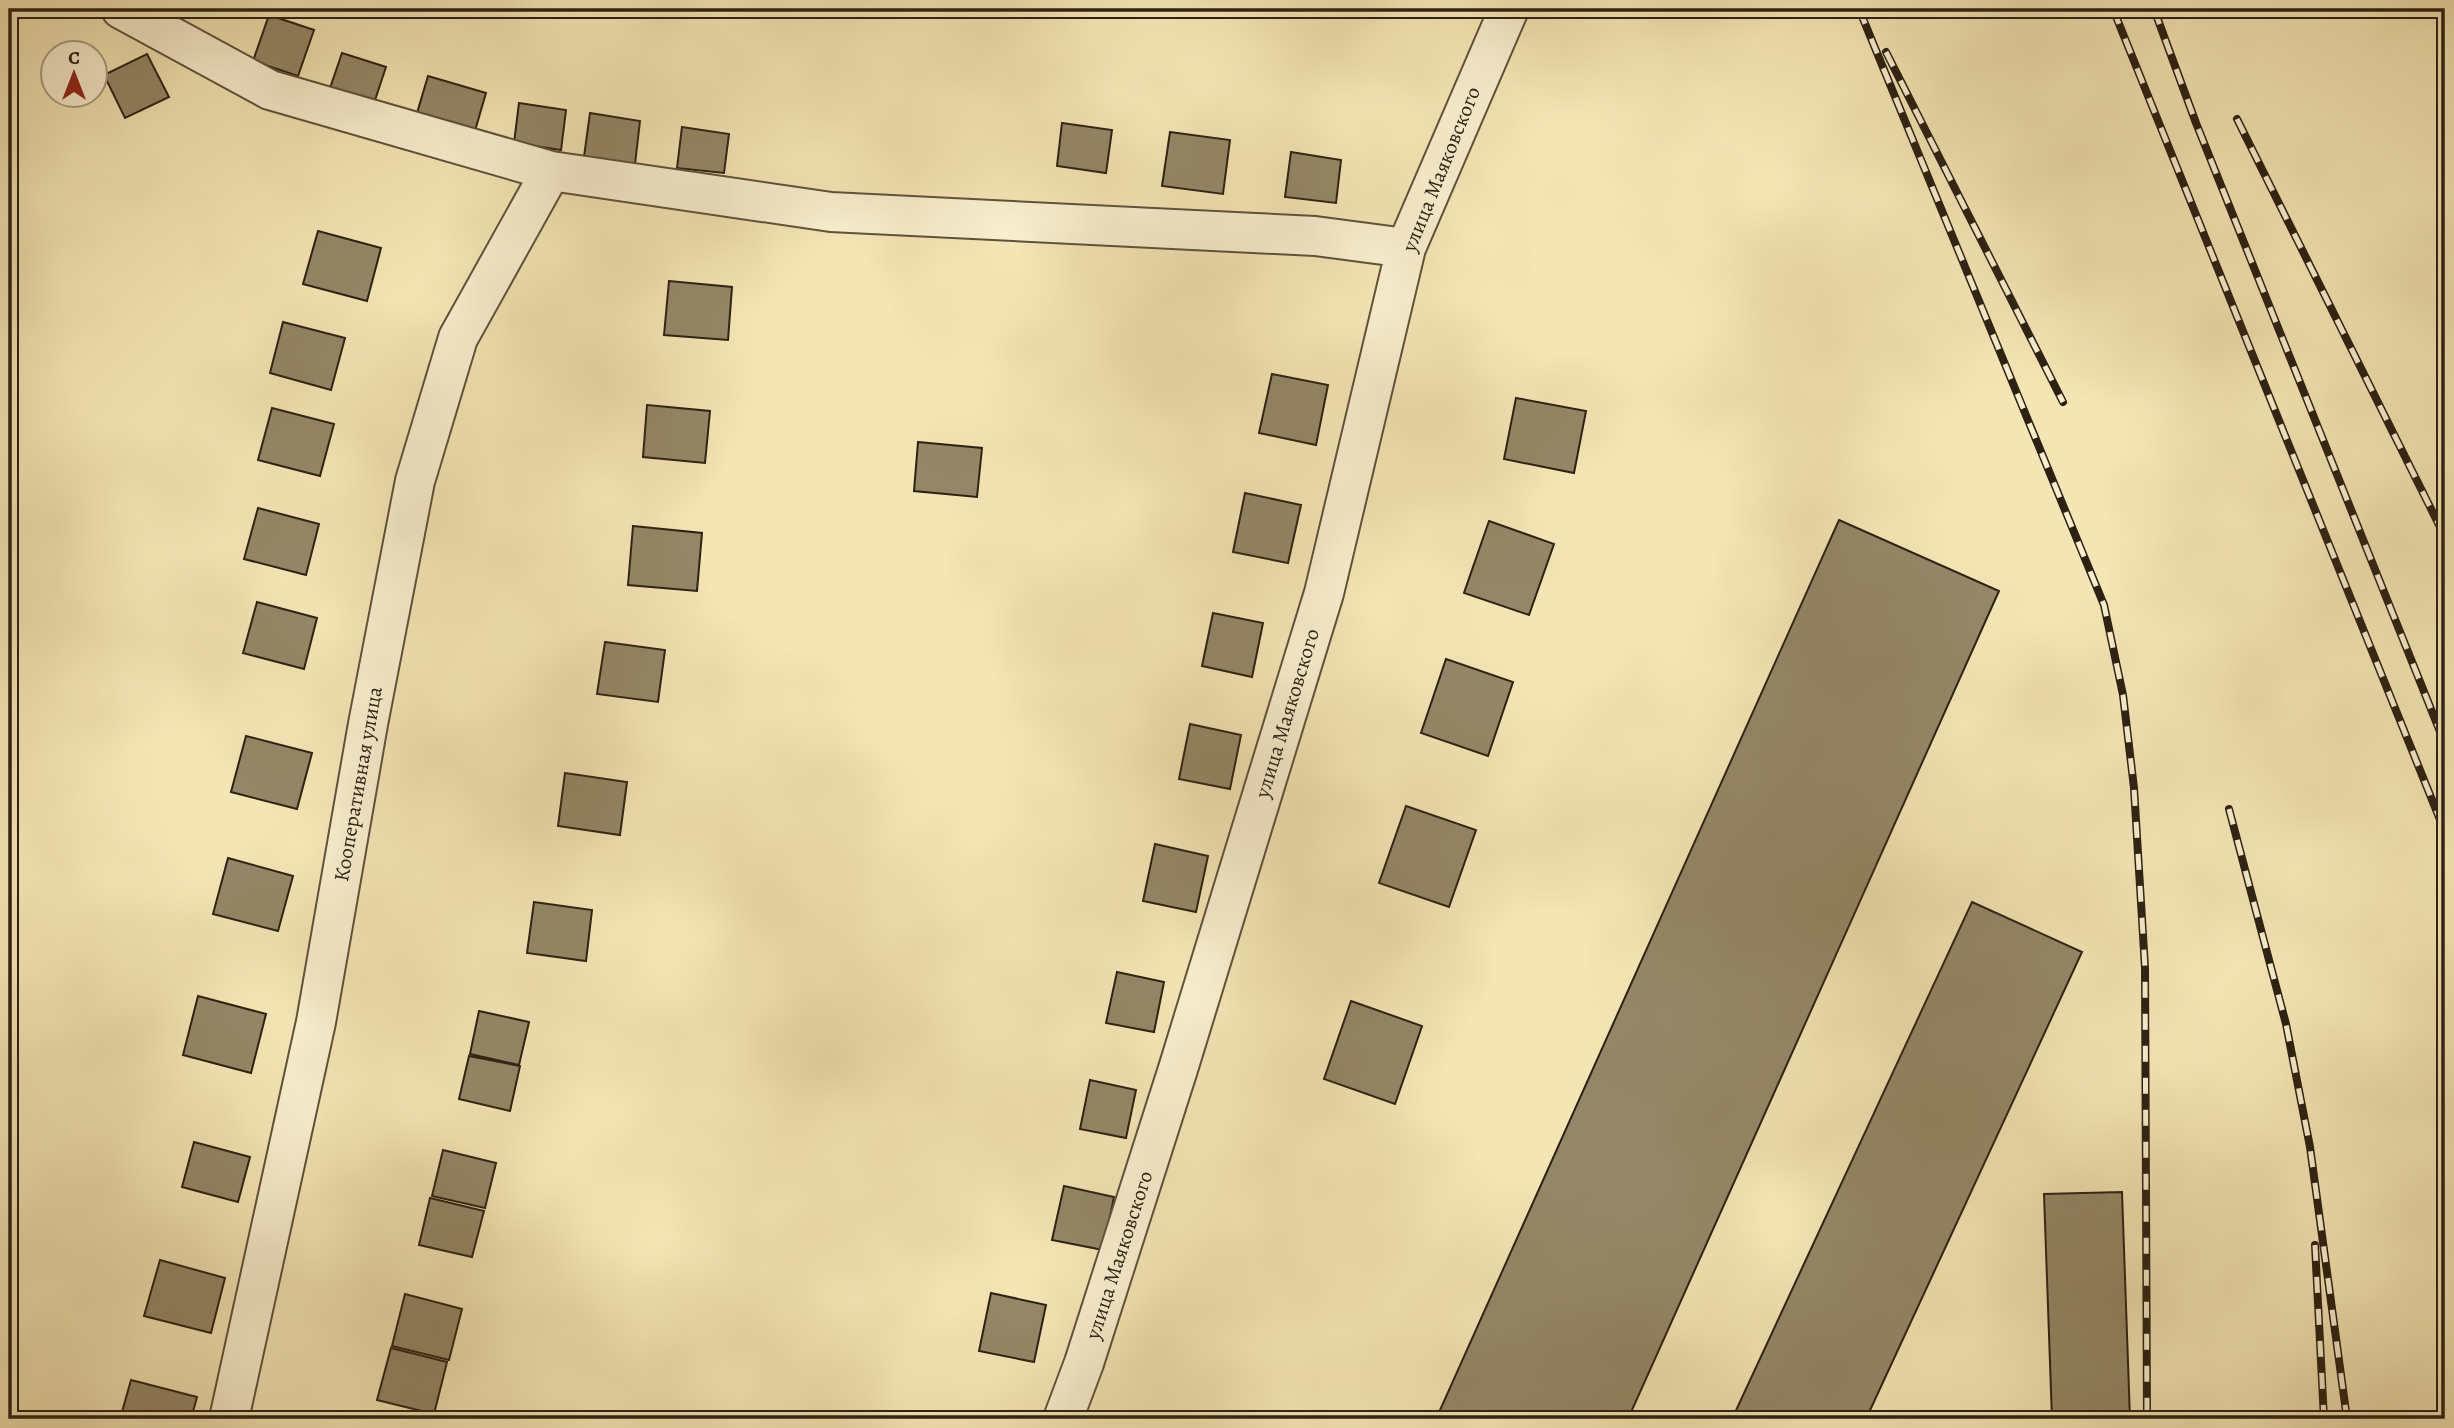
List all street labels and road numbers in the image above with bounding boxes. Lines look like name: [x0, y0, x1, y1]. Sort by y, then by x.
street label: улица Маяковского: [1395, 82, 1487, 257]
street label: улица Маяковского: [1248, 625, 1326, 802]
street label: Кооперативная улица: [327, 684, 389, 884]
street label: улица Маяковского: [1078, 1167, 1159, 1344]

